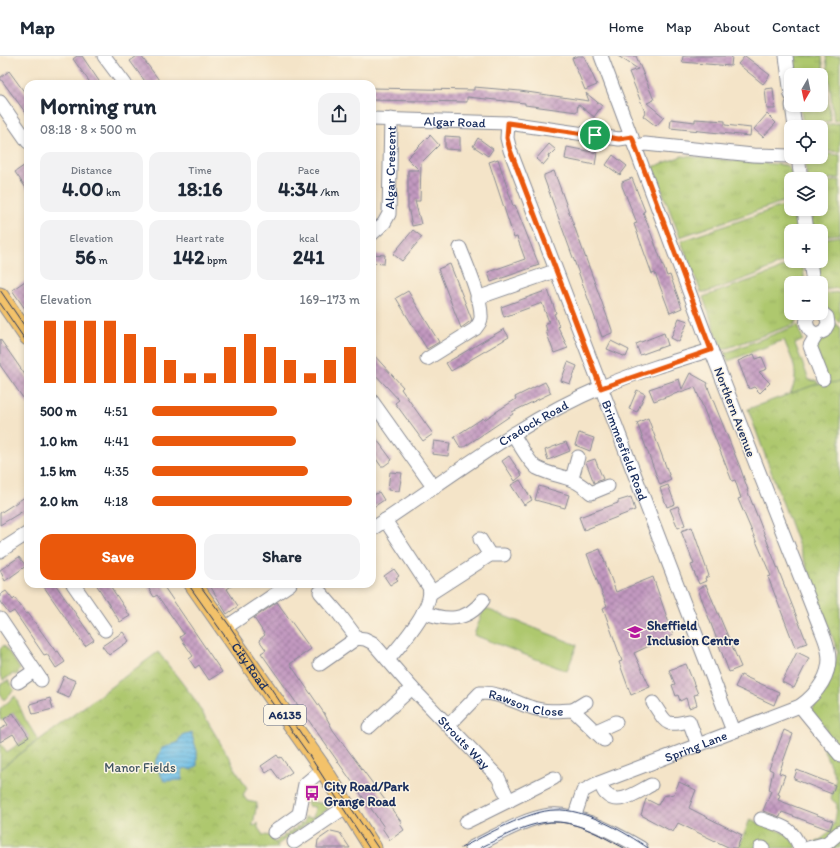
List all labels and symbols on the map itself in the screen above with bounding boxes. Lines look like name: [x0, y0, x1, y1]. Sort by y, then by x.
north arrow: [784, 68, 828, 112]
street label: Algar Road: [424, 113, 486, 130]
pin: [578, 118, 612, 152]
street label: Algar Crescent: [382, 126, 398, 210]
street label: Northern Avenue: [711, 365, 759, 459]
street label: Cradock Road: [496, 397, 570, 449]
street label: Brimmesfield Road: [599, 398, 651, 503]
place label: Sheffield Inclusion Centre: [647, 618, 739, 648]
school or university icon: Sheffield Inclusion Centre: [626, 623, 644, 641]
street label: City Road: [229, 639, 272, 692]
street label: Rawson Close: [488, 686, 564, 718]
road number: A6135: [264, 705, 306, 725]
street label: Strouts Way: [435, 712, 493, 772]
street label: Spring Lane: [662, 727, 729, 765]
park label: Manor Fields: [104, 760, 176, 775]
place label: City Road/Park Grange Road: [324, 779, 409, 810]
bus stop icon: City Road/Park Grange Road: [303, 784, 321, 802]

